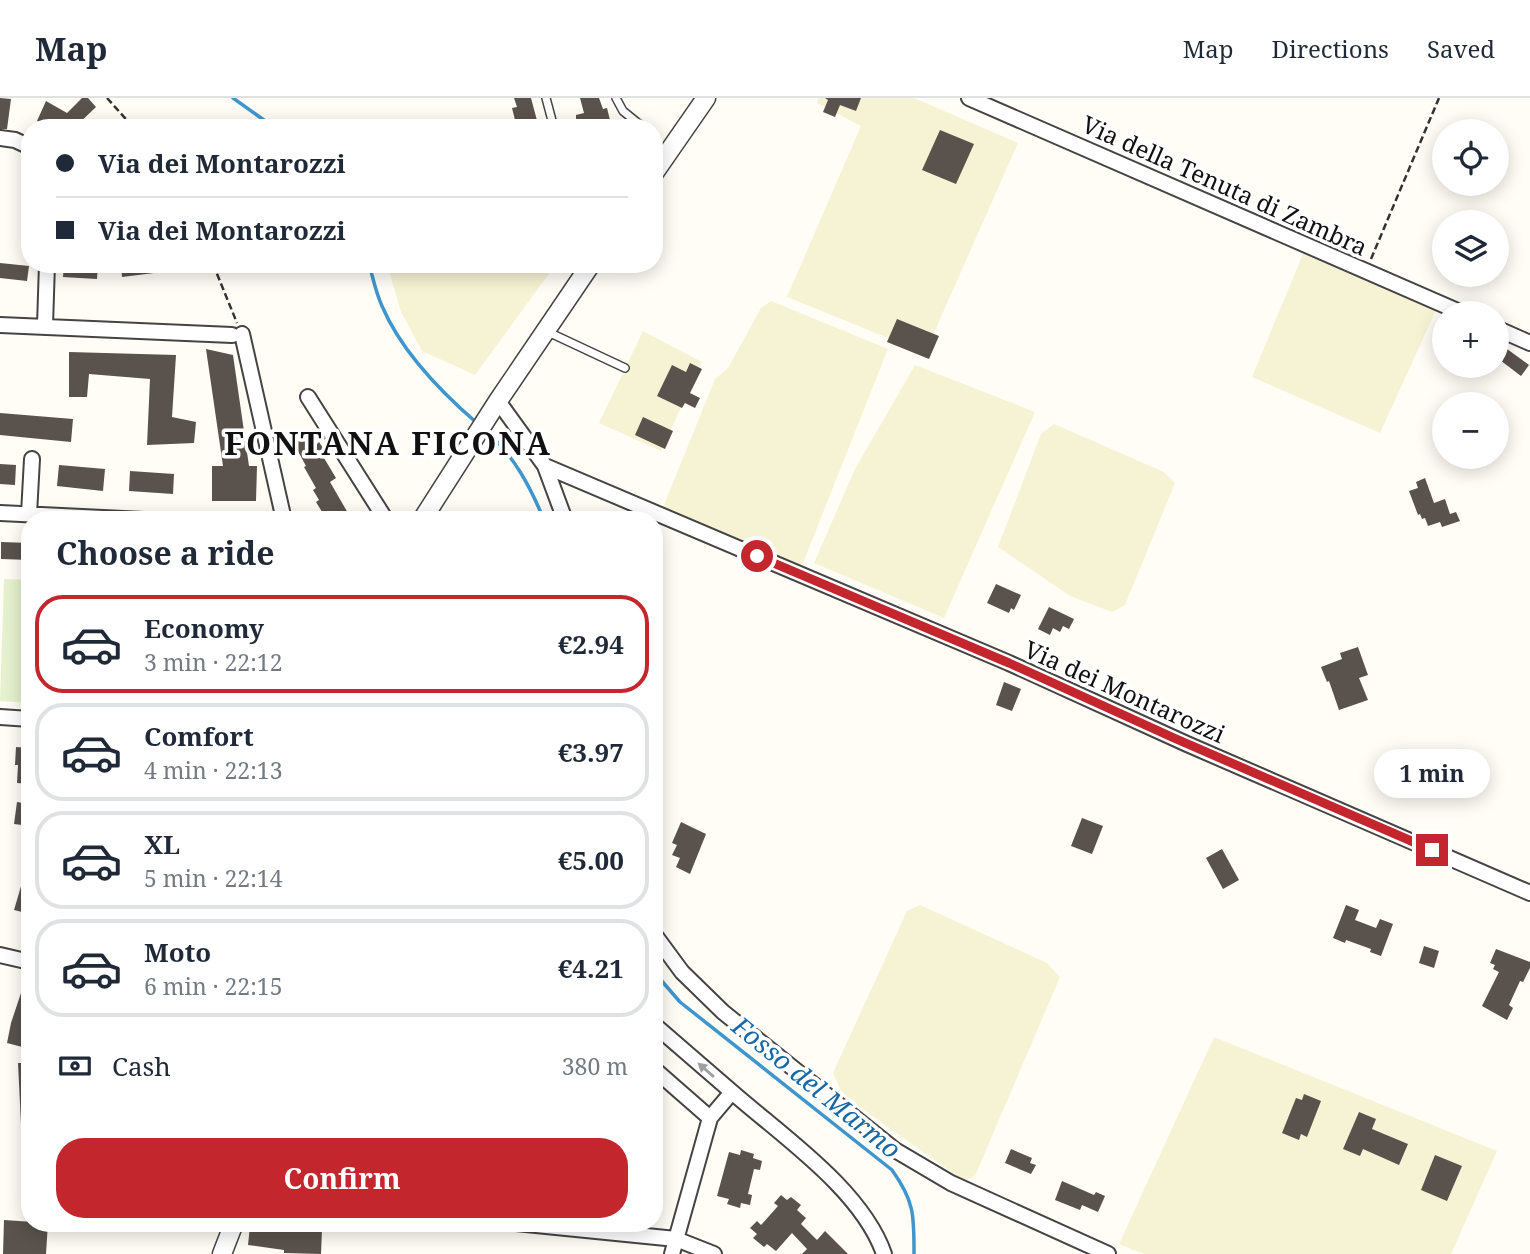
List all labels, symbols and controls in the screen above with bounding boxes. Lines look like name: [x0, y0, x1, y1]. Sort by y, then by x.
text: Map: [35, 26, 108, 71]
text: Map: [1183, 32, 1234, 65]
text: Directions: [1272, 32, 1389, 65]
text: Saved: [1427, 32, 1495, 65]
street label: Via della Tenuta di Zambra: [1077, 107, 1373, 263]
map controls: [1432, 119, 1509, 469]
button: locate: [1432, 119, 1509, 196]
text: Via dei Montarozzi: [98, 145, 346, 181]
button: layers: [1432, 210, 1509, 287]
text: Via dei Montarozzi: [98, 212, 346, 248]
button: +: [1432, 301, 1509, 378]
button: −: [1432, 392, 1509, 469]
district label: FONTANA FICONA: [224, 421, 552, 464]
text: Choose a ride: [56, 531, 275, 574]
route start: [741, 540, 773, 572]
text: Economy: [144, 610, 264, 646]
icon: car: [60, 613, 123, 676]
text: €2.94: [558, 626, 624, 662]
street label: Via dei Montarozzi: [1019, 632, 1231, 750]
text: 3 min · 22:12: [144, 646, 282, 678]
text: Comfort: [144, 718, 254, 754]
icon: car: [60, 721, 123, 784]
text: €3.97: [558, 734, 624, 770]
callout: 1 min: [1374, 748, 1490, 798]
text: 4 min · 22:13: [144, 754, 282, 786]
text: 1 min: [1399, 757, 1465, 789]
text: XL: [144, 826, 180, 862]
icon: car: [60, 829, 123, 892]
route end: [1416, 834, 1448, 866]
text: €5.00: [558, 842, 624, 878]
text: 5 min · 22:14: [144, 862, 282, 894]
text: Moto: [144, 934, 211, 970]
icon: car: [60, 937, 123, 1000]
text: €4.21: [558, 950, 624, 986]
text: 6 min · 22:15: [144, 970, 282, 1002]
water label: Fosso del Marmo: [724, 1007, 909, 1166]
icon: cash: [56, 1047, 94, 1085]
text: Cash: [112, 1048, 171, 1084]
text: 380 m: [562, 1050, 628, 1082]
one-way arrow: [698, 1062, 715, 1078]
button: Confirm: [56, 1138, 628, 1218]

